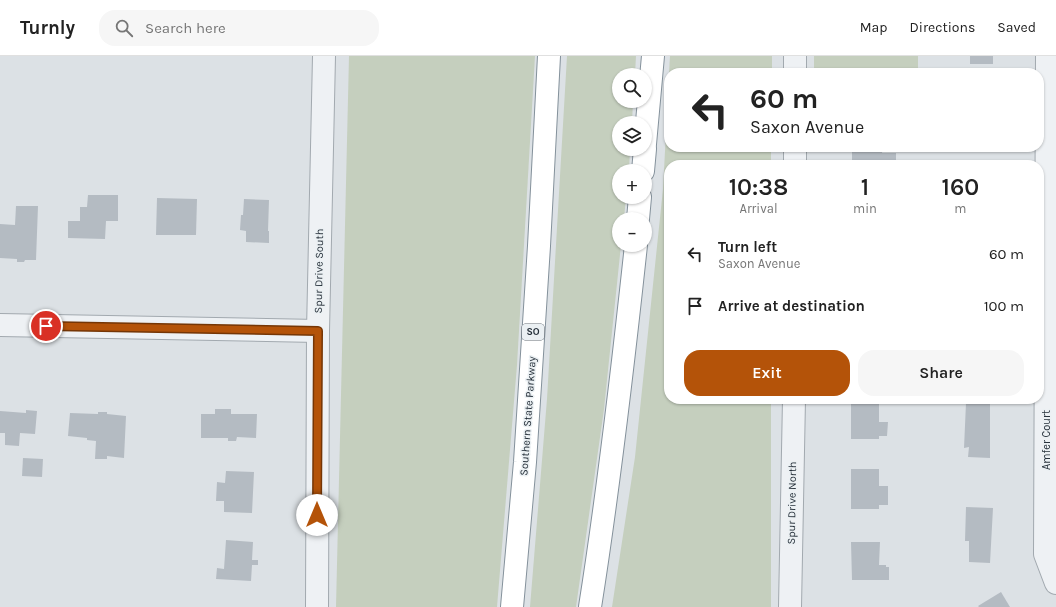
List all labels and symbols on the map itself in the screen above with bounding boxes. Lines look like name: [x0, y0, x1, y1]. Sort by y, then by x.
street label: Spur Drive South: [312, 229, 326, 313]
pin: [29, 309, 63, 343]
road number: SO: [522, 324, 544, 340]
street label: Southern State Parkway: [517, 356, 539, 476]
street label: Amfer Court: [1040, 410, 1053, 470]
street label: Spur Drive North: [785, 461, 799, 545]
position arrow: [296, 494, 338, 536]

